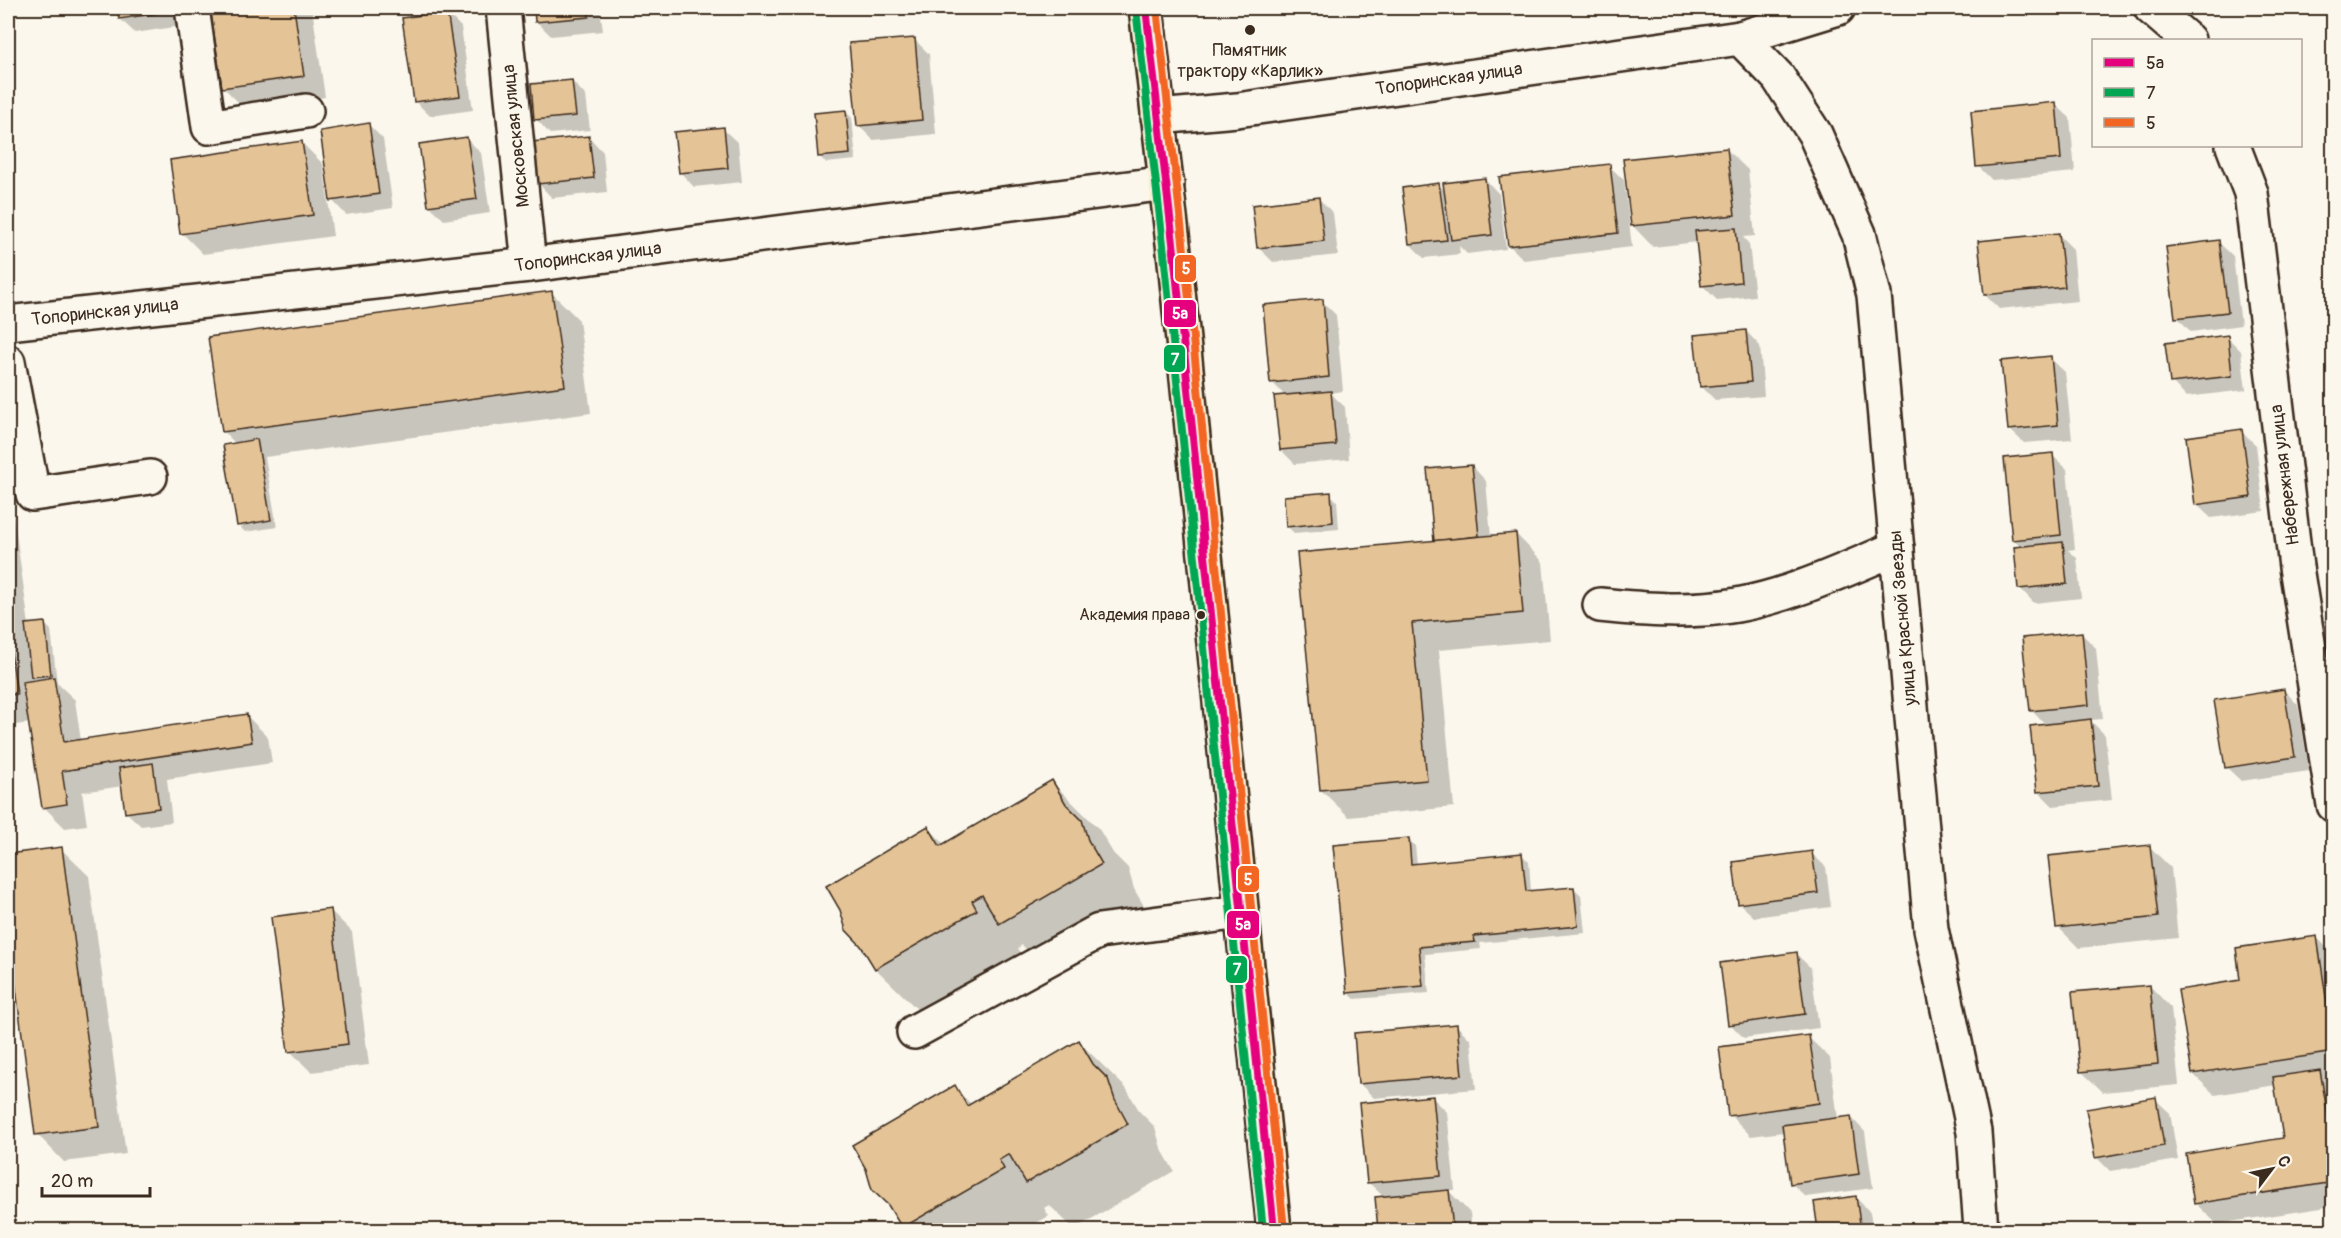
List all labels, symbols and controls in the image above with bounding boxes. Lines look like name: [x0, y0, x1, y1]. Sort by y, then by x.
marker: Памятник трактору «Карлик»: [1243, 23, 1257, 37]
place label: Памятник трактору «Карлик»: [1177, 39, 1323, 83]
legend: [2092, 39, 2302, 147]
text: 5а: [2146, 52, 2164, 75]
street label: Топоринская улица: [1374, 57, 1524, 101]
street label: Московская улица: [497, 63, 535, 209]
text: 7: [2146, 82, 2156, 105]
text: 5: [2146, 112, 2156, 135]
street label: Топоринская улица: [513, 237, 663, 277]
line badge: 5: [1174, 254, 1197, 283]
text: 5: [1182, 259, 1191, 279]
street label: Топоринская улица: [30, 293, 180, 331]
line badge: 5а: [1163, 299, 1197, 328]
text: 5а: [1172, 304, 1189, 324]
line badge: 7: [1163, 344, 1186, 373]
text: 7: [1171, 350, 1180, 370]
street label: Набережная улица: [2265, 403, 2305, 547]
street label: улица Красной Звезды: [1884, 529, 1922, 708]
place label: Академия права: [1079, 605, 1190, 625]
marker: Академия права: [1195, 609, 1207, 621]
line badge: 5: [1237, 865, 1260, 893]
text: 5: [1244, 870, 1253, 890]
line badge: 5а: [1226, 910, 1260, 939]
text: 5а: [1235, 915, 1252, 935]
line badge: 7: [1225, 955, 1248, 984]
text: 7: [1233, 960, 1242, 980]
north arrow: [2242, 1139, 2302, 1199]
text: С: [2273, 1152, 2295, 1171]
scale bar: [42, 1160, 150, 1198]
text: 20 m: [51, 1170, 93, 1193]

